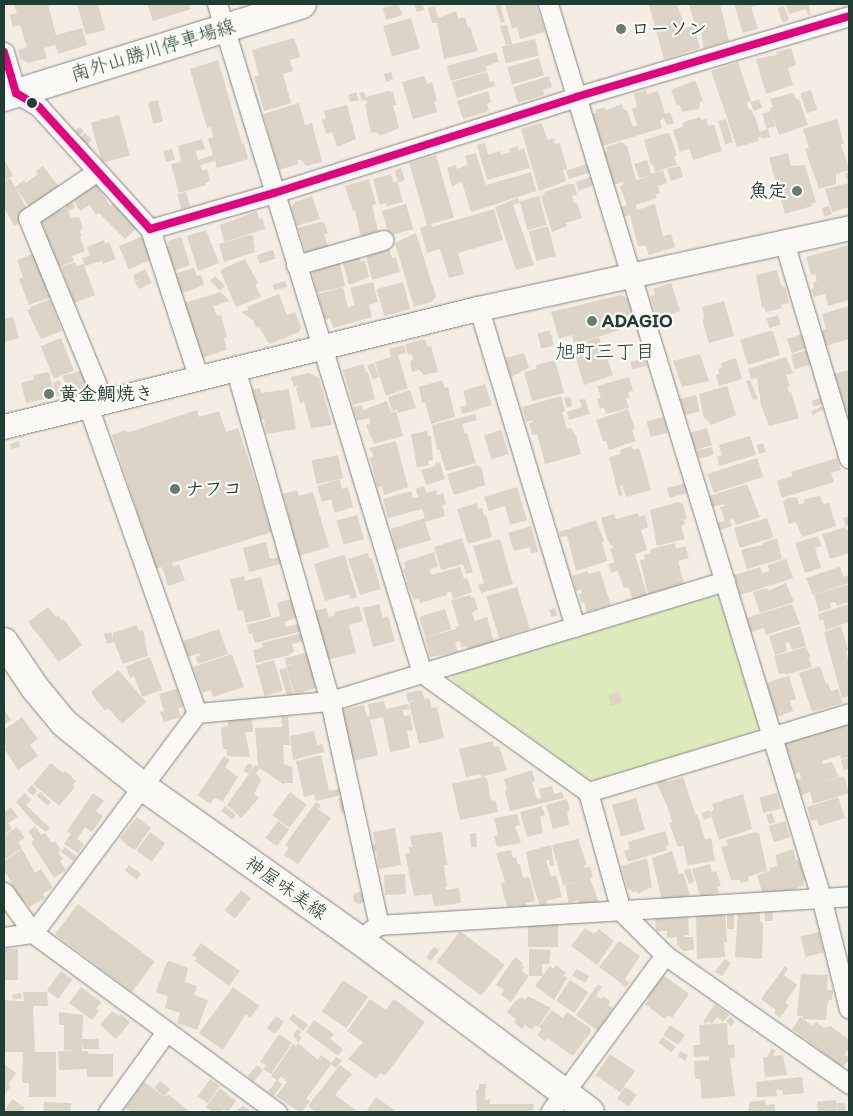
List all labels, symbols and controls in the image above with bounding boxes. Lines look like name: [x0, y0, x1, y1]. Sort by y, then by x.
street label: 南外山勝川停車場線: [68, 14, 238, 86]
place label: ローソン: [631, 18, 707, 40]
marker: ローソン: [615, 23, 627, 35]
unlabelled marker: [27, 98, 37, 108]
place label: 魚定: [749, 180, 787, 202]
marker: 魚定: [791, 185, 803, 197]
place label: ADAGIO: [602, 310, 673, 332]
marker: ADAGIO: [586, 315, 598, 327]
district label: 旭町三丁目: [555, 339, 655, 363]
place label: 黄金鯛焼き: [59, 383, 154, 405]
marker: 黄金鯛焼き: [43, 388, 55, 400]
place label: ナフコ: [185, 478, 242, 500]
marker: ナフコ: [169, 483, 181, 495]
street label: 神屋味美線: [241, 851, 331, 925]

